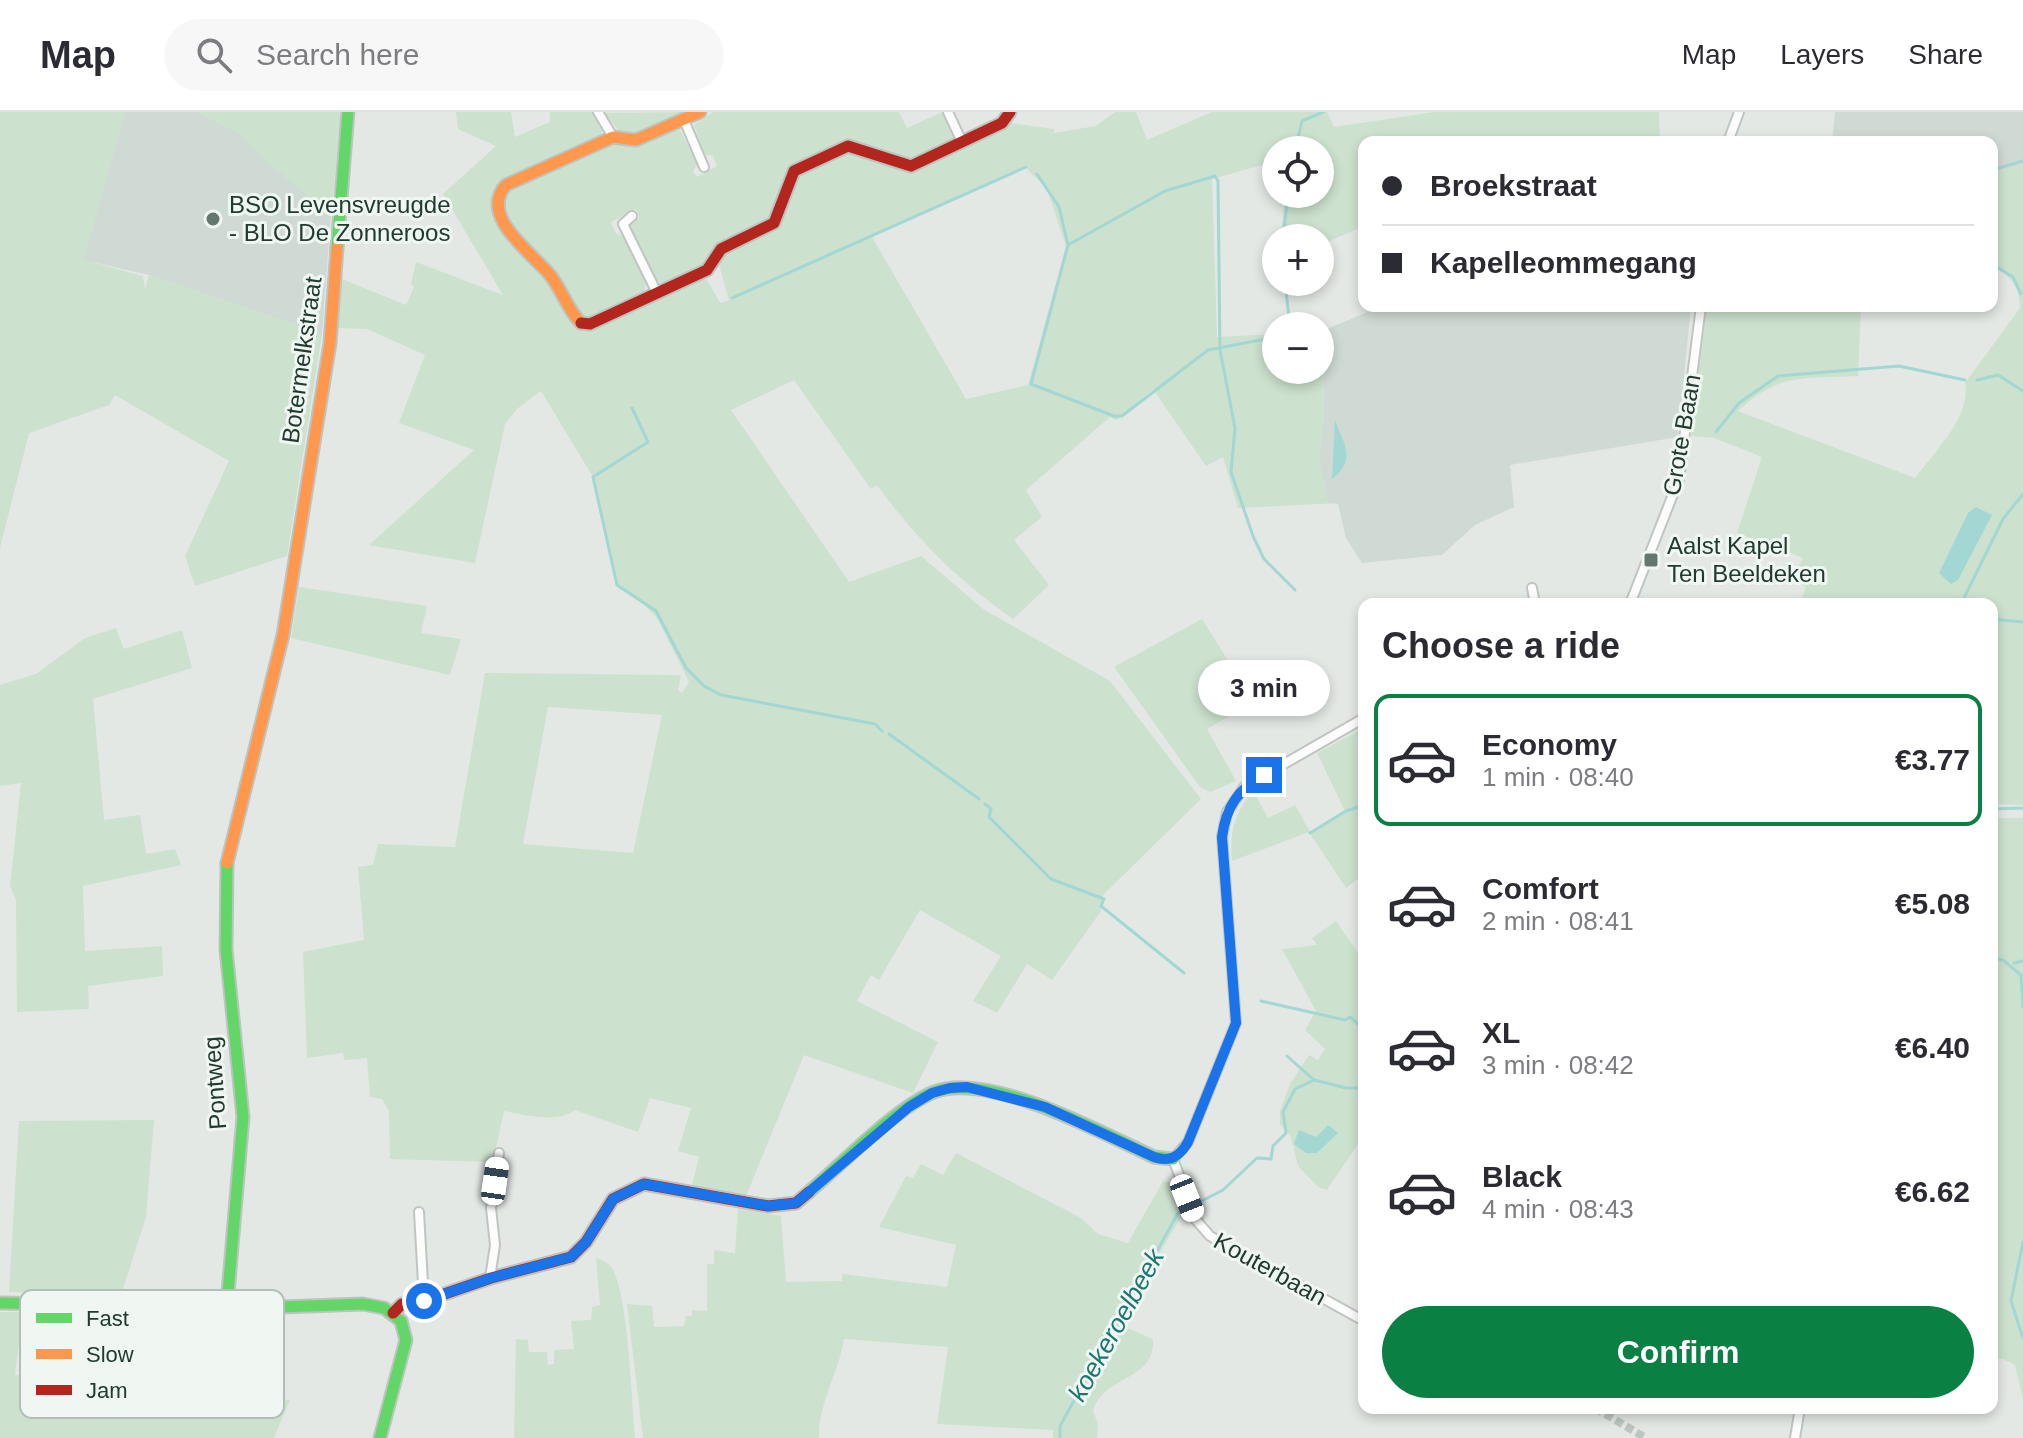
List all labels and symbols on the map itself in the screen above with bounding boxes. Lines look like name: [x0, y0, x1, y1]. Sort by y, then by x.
place label: BSO Levensvreugde - BLO De Zonneroos: [229, 191, 450, 246]
marker: BSO Levensvreugde - BLO De Zonneroos: [204, 210, 222, 228]
street label: Botermelkstraat: [276, 275, 327, 445]
street label: Grote Baan: [1658, 372, 1705, 498]
place label: Aalst Kapel Ten Beeldeken: [1667, 532, 1826, 587]
marker: Aalst Kapel Ten Beeldeken: [1642, 551, 1660, 569]
callout: 3 min: [1198, 659, 1330, 715]
route end: [1246, 757, 1282, 793]
street label: Pontweg: [198, 1036, 231, 1131]
car: [480, 1156, 510, 1206]
car: [1167, 1171, 1207, 1225]
street label: Kouterbaan: [1209, 1227, 1331, 1310]
water label: koekeroelbeek: [1062, 1242, 1171, 1406]
route start: [406, 1283, 442, 1319]
legend: [20, 1290, 284, 1418]
text: Fast: [86, 1306, 129, 1331]
text: Slow: [86, 1342, 134, 1367]
text: Jam: [86, 1378, 128, 1403]

